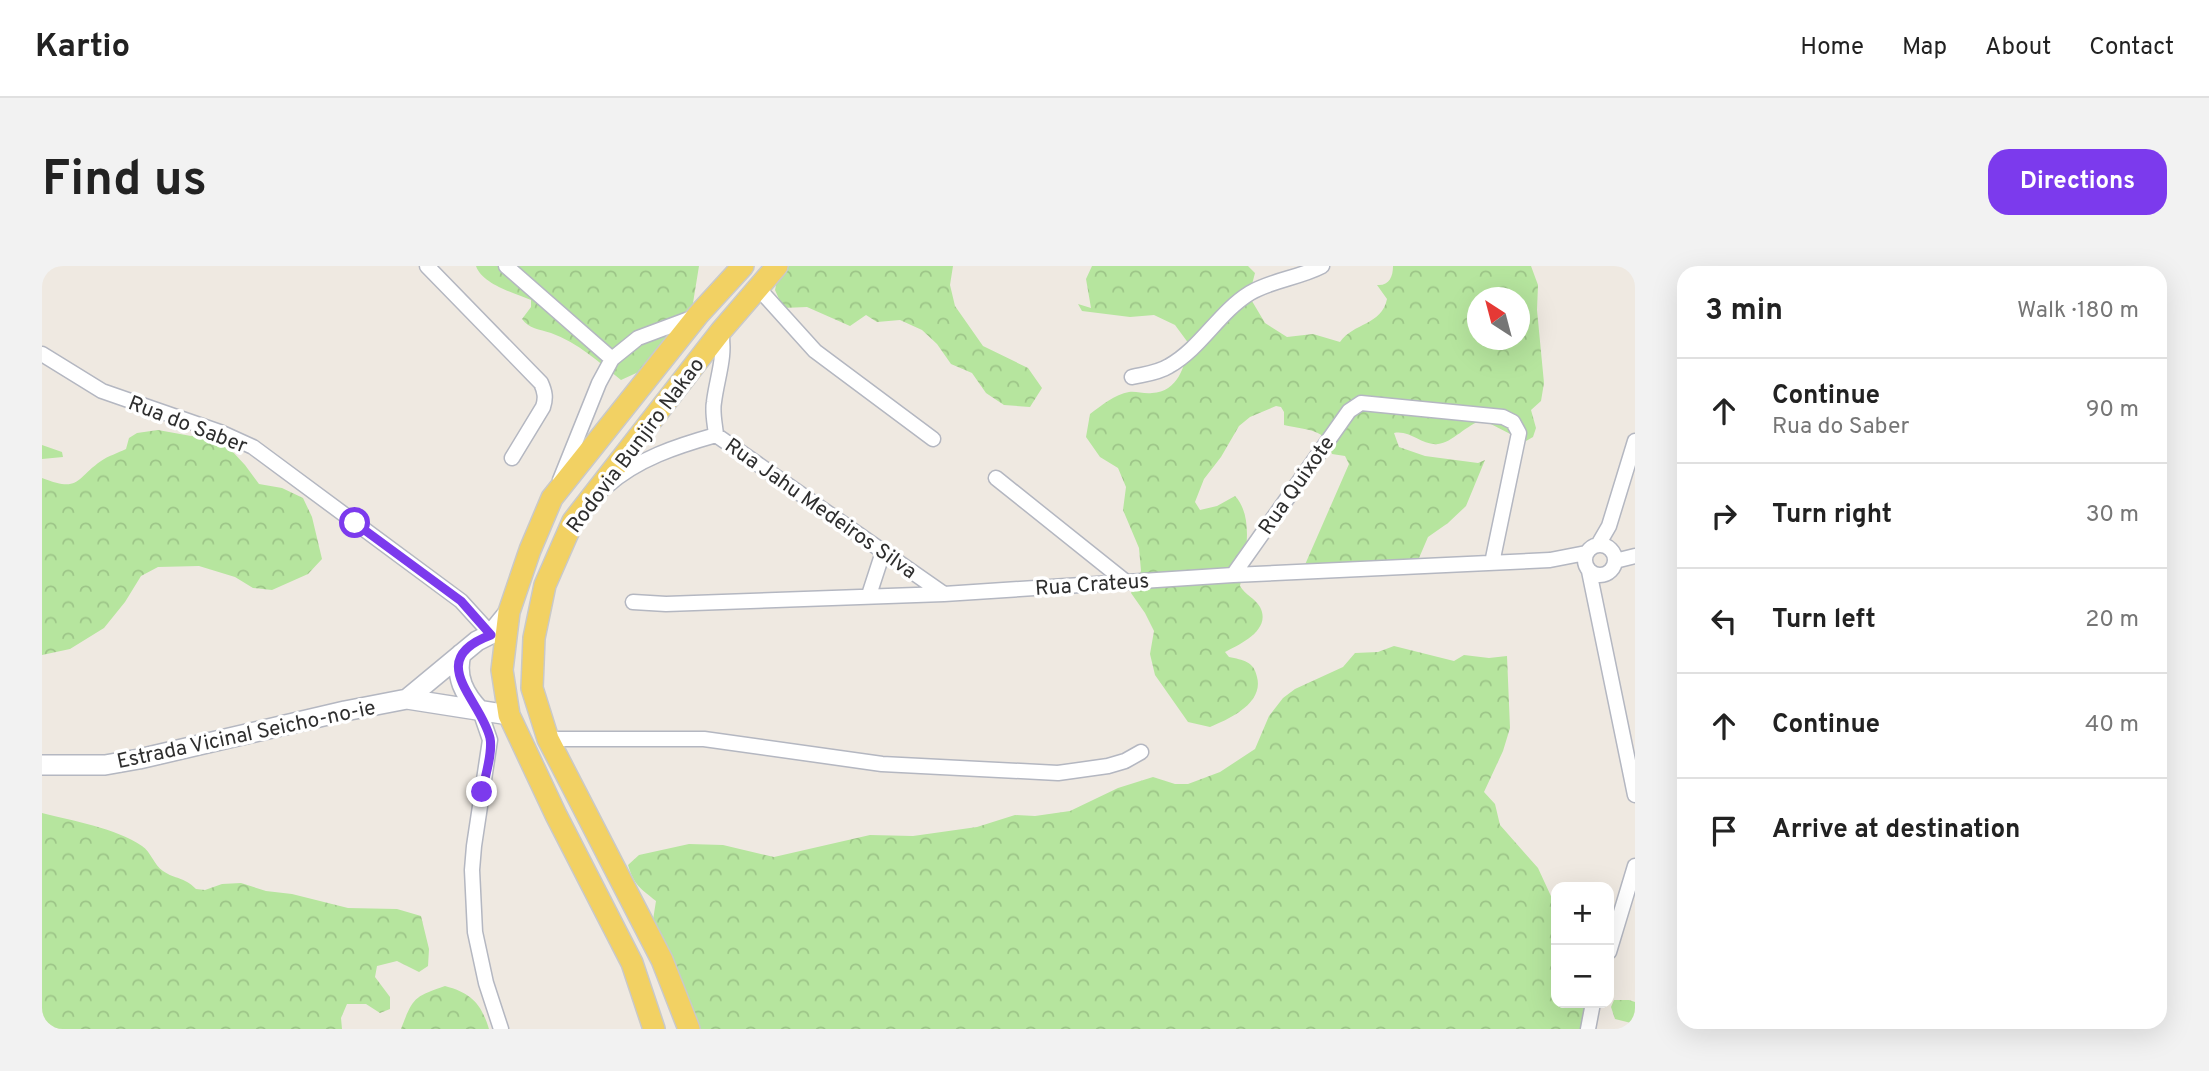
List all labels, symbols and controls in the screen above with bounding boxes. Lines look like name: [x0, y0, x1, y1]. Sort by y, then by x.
text: Kartio: [35, 27, 130, 69]
text: Home: [1800, 33, 1864, 63]
text: Map: [1902, 33, 1947, 63]
text: About: [1985, 33, 2051, 63]
text: Contact: [2089, 33, 2174, 63]
button: Directions: [1988, 149, 2167, 215]
text: Find us: [42, 151, 207, 213]
north arrow: [1467, 287, 1530, 350]
text: 3 min: [1705, 293, 1783, 330]
text: Walk · 180 m: [2017, 297, 2139, 326]
street label: Rodovia Bunjiro Nakao: [561, 353, 711, 539]
text: Continue: [1772, 380, 1880, 413]
street label: Rua do Saber: [124, 390, 251, 460]
icon: ahead: [1705, 392, 1743, 430]
text: 90 m: [2086, 396, 2139, 425]
text: Rua do Saber: [1772, 413, 1909, 442]
street label: Rua Quixote: [1253, 431, 1341, 541]
street label: Rua Jahu Medeiros Silva: [719, 433, 921, 586]
icon: right: [1705, 497, 1743, 535]
text: Turn right: [1772, 499, 1892, 532]
text: 30 m: [2086, 501, 2139, 530]
route start: [339, 507, 370, 538]
street label: Rua Crateus: [1034, 568, 1150, 603]
icon: left: [1705, 602, 1743, 640]
text: Turn left: [1772, 604, 1876, 637]
text: 20 m: [2085, 606, 2139, 635]
street label: Estrada Vicinal Seicho-no-ie: [114, 695, 378, 776]
icon: ahead: [1705, 707, 1743, 745]
text: Continue: [1772, 709, 1880, 742]
text: 40 m: [2085, 711, 2139, 740]
route end: [466, 776, 497, 807]
icon: arrive: [1705, 812, 1743, 850]
text: Arrive at destination: [1772, 814, 2020, 847]
map controls: [1551, 882, 1614, 1008]
button: +: [1551, 882, 1614, 945]
button: −: [1551, 945, 1614, 1008]

